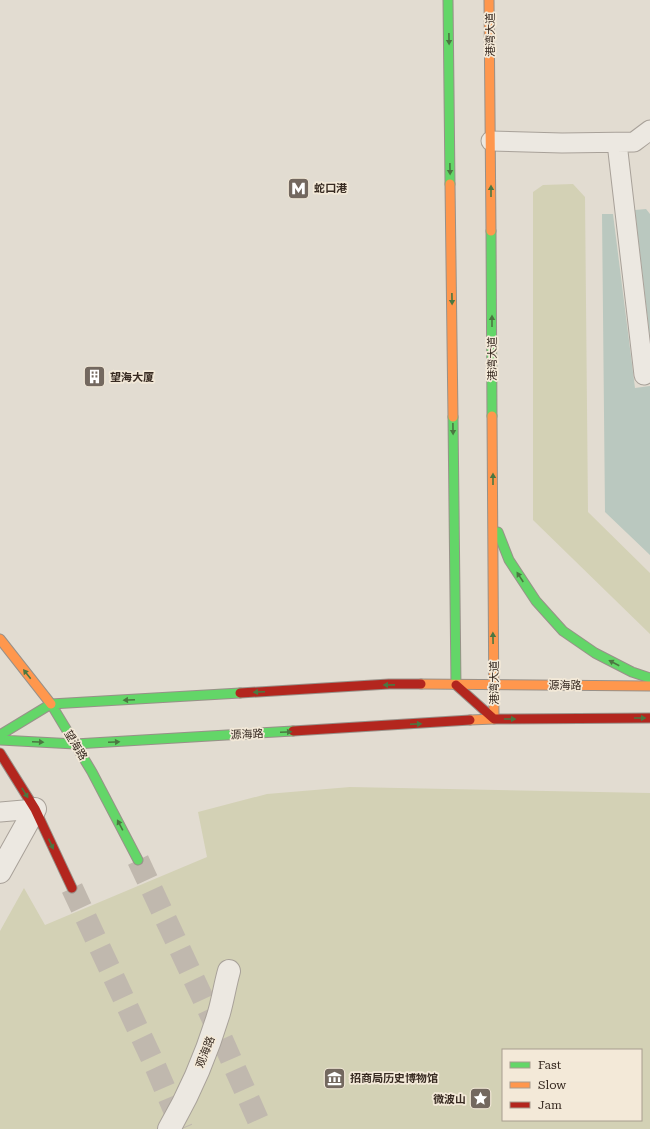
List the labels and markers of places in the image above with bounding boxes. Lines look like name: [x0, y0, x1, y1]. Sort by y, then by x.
metro station icon: 蛇口港: [286, 175, 312, 201]
place label: 蛇口港: [314, 182, 347, 195]
building icon: 望海大厦: [81, 364, 107, 390]
place label: 望海大厦: [110, 371, 154, 384]
museum icon: 招商局历史博物馆: [322, 1065, 348, 1091]
place label: 招商局历史博物馆: [350, 1072, 438, 1085]
place icon: 微波山: [468, 1086, 494, 1112]
place label: 微波山: [433, 1093, 466, 1106]

